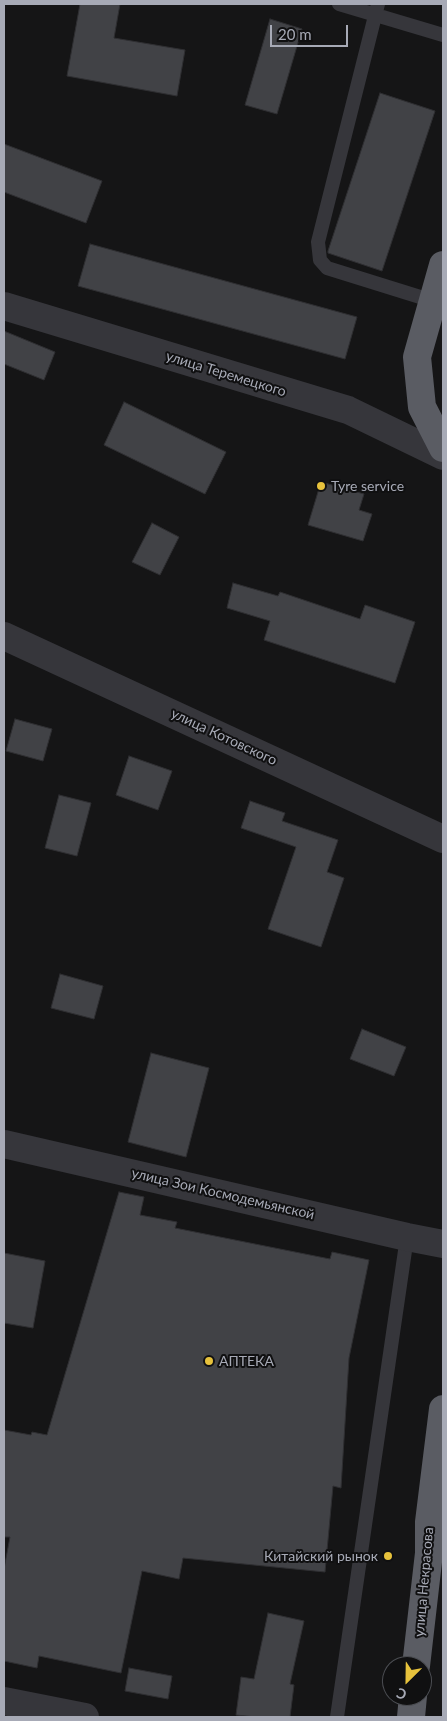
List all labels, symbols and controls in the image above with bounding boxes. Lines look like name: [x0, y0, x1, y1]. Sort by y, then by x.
scale bar: [272, 15, 350, 47]
text: 20 m: [278, 25, 312, 43]
street label: улица Теремецкого: [164, 348, 288, 400]
place label: Tyre service: [331, 478, 404, 494]
marker: Tyre service: [315, 480, 327, 492]
street label: улица Котовского: [168, 705, 280, 769]
street label: улица Зои Космодемьянской: [130, 1165, 316, 1223]
place label: АПТЕКА: [219, 1353, 274, 1369]
marker: АПТЕКА: [203, 1355, 215, 1367]
street label: улица Некрасова: [411, 1526, 437, 1638]
place label: Китайский рынок: [264, 1548, 378, 1564]
marker: Китайский рынок: [382, 1550, 394, 1562]
north arrow: [382, 1656, 432, 1706]
text: С: [394, 1685, 409, 1704]

